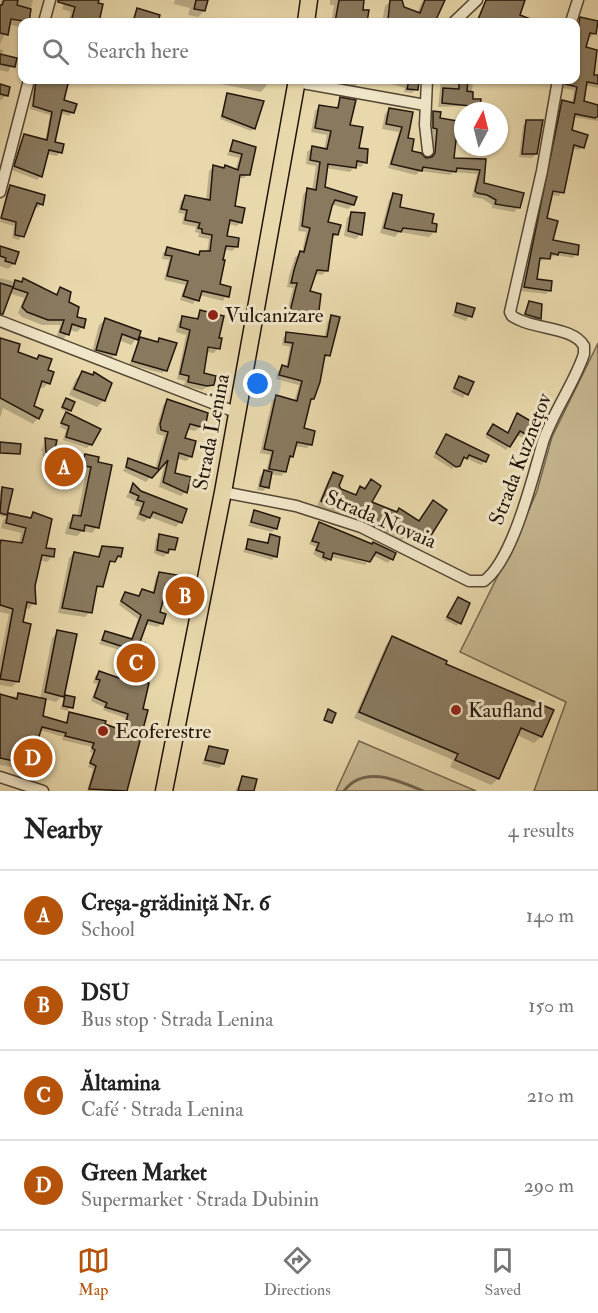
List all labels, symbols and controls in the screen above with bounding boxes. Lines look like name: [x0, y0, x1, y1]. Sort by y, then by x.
search box: [18, 18, 580, 84]
icon: search: [39, 35, 72, 68]
text: Search here: [87, 37, 189, 65]
north arrow: [454, 102, 508, 156]
place label: Vulcanizare: [225, 302, 324, 329]
marker: Vulcanizare: [206, 308, 220, 322]
your location: [243, 369, 272, 398]
street label: Strada Lenina: [187, 371, 236, 493]
street label: Strada Kuznețov: [483, 389, 558, 529]
pin: A: [44, 444, 84, 490]
street label: Strada Novaia: [321, 484, 441, 555]
pin: B: [166, 574, 204, 618]
pin: C: [116, 640, 156, 686]
place label: Kaufland: [468, 697, 543, 724]
marker: Kaufland: [449, 703, 463, 717]
place label: Ecoferestre: [115, 718, 211, 745]
marker: Ecoferestre: [96, 724, 110, 738]
pin: D: [14, 736, 52, 780]
text: Nearby: [24, 814, 102, 846]
text: 4 results: [508, 818, 574, 843]
text: Creșa-grădiniță Nr. 6: [81, 889, 270, 917]
text: A: [37, 903, 50, 928]
text: 140 m: [526, 903, 574, 928]
text: School: [81, 917, 135, 942]
text: DSU: [81, 979, 130, 1007]
text: B: [37, 993, 50, 1018]
text: 150 m: [528, 993, 574, 1018]
text: Bus stop · Strada Lenina: [81, 1007, 273, 1032]
text: Ăltamina: [81, 1069, 160, 1097]
text: C: [36, 1083, 51, 1108]
text: 210 m: [527, 1083, 574, 1108]
text: Café · Strada Lenina: [81, 1097, 243, 1122]
text: Green Market: [81, 1159, 207, 1187]
text: D: [35, 1173, 52, 1198]
text: 290 m: [524, 1173, 574, 1198]
text: Supermarket · Strada Dubinin: [81, 1187, 319, 1212]
tab: Map: [77, 1244, 110, 1300]
tab: Directions: [264, 1244, 331, 1300]
tab: Saved: [485, 1244, 521, 1300]

